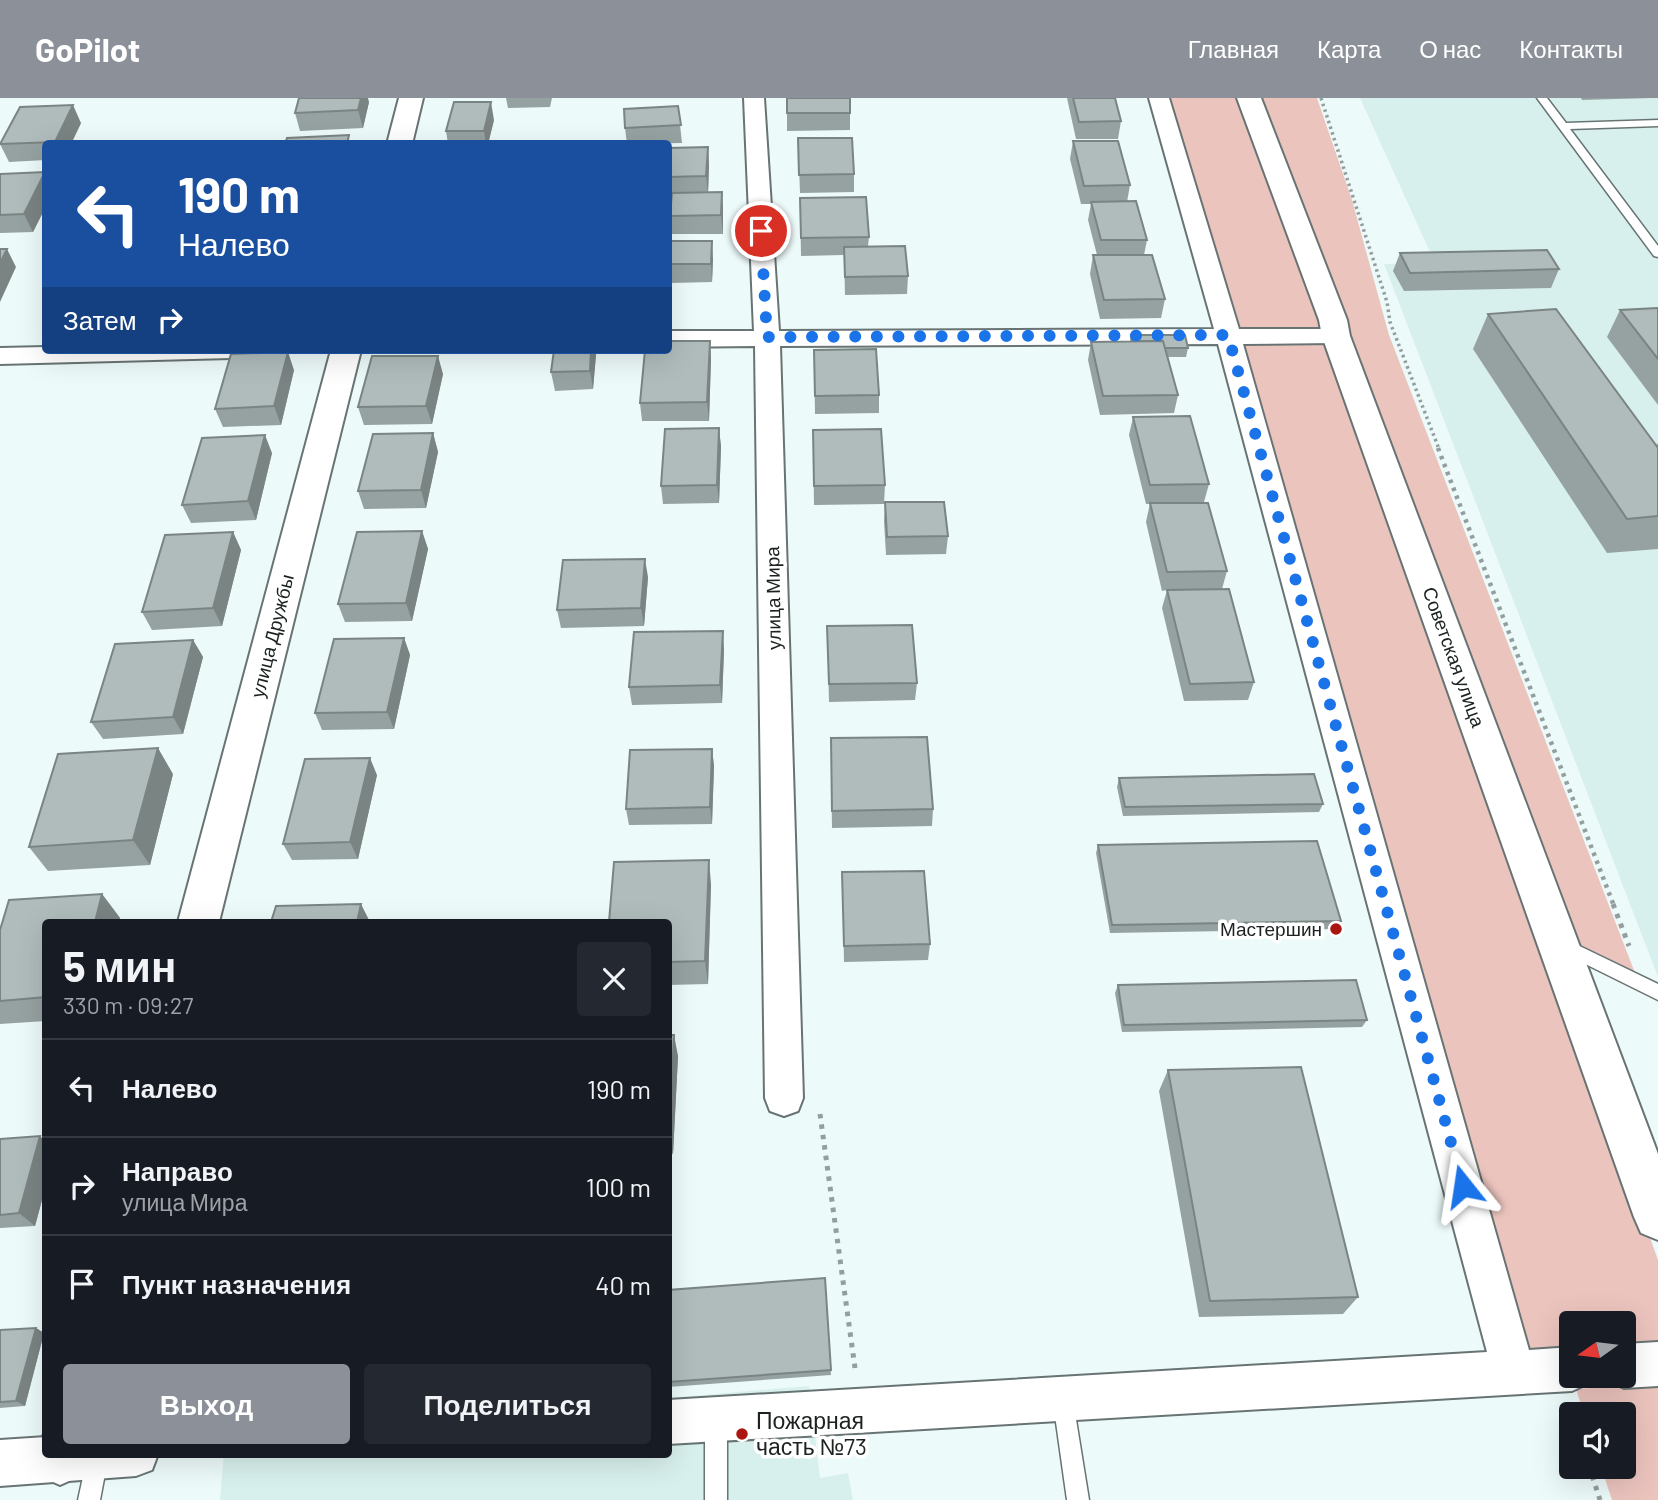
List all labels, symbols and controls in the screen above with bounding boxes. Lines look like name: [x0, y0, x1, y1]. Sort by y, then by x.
text: GoPilot: [35, 29, 140, 69]
text: Главная: [1188, 34, 1279, 63]
text: Карта: [1317, 34, 1381, 63]
text: О нас: [1419, 34, 1481, 63]
text: Контакты: [1519, 34, 1623, 63]
text: 190 m: [178, 164, 300, 223]
icon: left: [63, 168, 154, 259]
pin: [731, 201, 791, 261]
icon: arrive: [742, 212, 780, 250]
text: Налево: [178, 224, 290, 262]
icon: right: [151, 301, 189, 339]
text: Затем: [63, 304, 137, 335]
street label: улица Мира: [760, 546, 785, 650]
street label: улица Дружбы: [245, 572, 298, 700]
street label: Советская улица: [1418, 583, 1491, 731]
place label: Мастершин: [1220, 917, 1322, 940]
marker: Мастершин: [1328, 921, 1344, 937]
text: 5 мин: [63, 940, 176, 990]
button: close: [577, 942, 651, 1016]
text: 330 m · 09:27: [63, 991, 193, 1019]
icon: left: [63, 1069, 101, 1107]
text: Налево: [122, 1072, 217, 1103]
text: 190 m: [587, 1073, 651, 1104]
position arrow: [1426, 1149, 1500, 1223]
text: Направо: [122, 1155, 233, 1186]
icon: right: [63, 1167, 101, 1205]
text: 100 m: [586, 1171, 651, 1202]
text: улица Мира: [122, 1188, 247, 1216]
icon: arrive: [63, 1265, 101, 1303]
text: Пункт назначения: [122, 1268, 351, 1299]
text: 40 m: [595, 1269, 651, 1300]
north arrow: [1559, 1311, 1636, 1388]
map controls: [1559, 1311, 1636, 1479]
button: Выход: [63, 1364, 350, 1444]
button: Поделиться: [364, 1364, 651, 1444]
button: sound: [1559, 1402, 1636, 1479]
place label: Пожарная часть №73: [756, 1406, 867, 1460]
marker: Пожарная часть №73: [734, 1426, 750, 1442]

